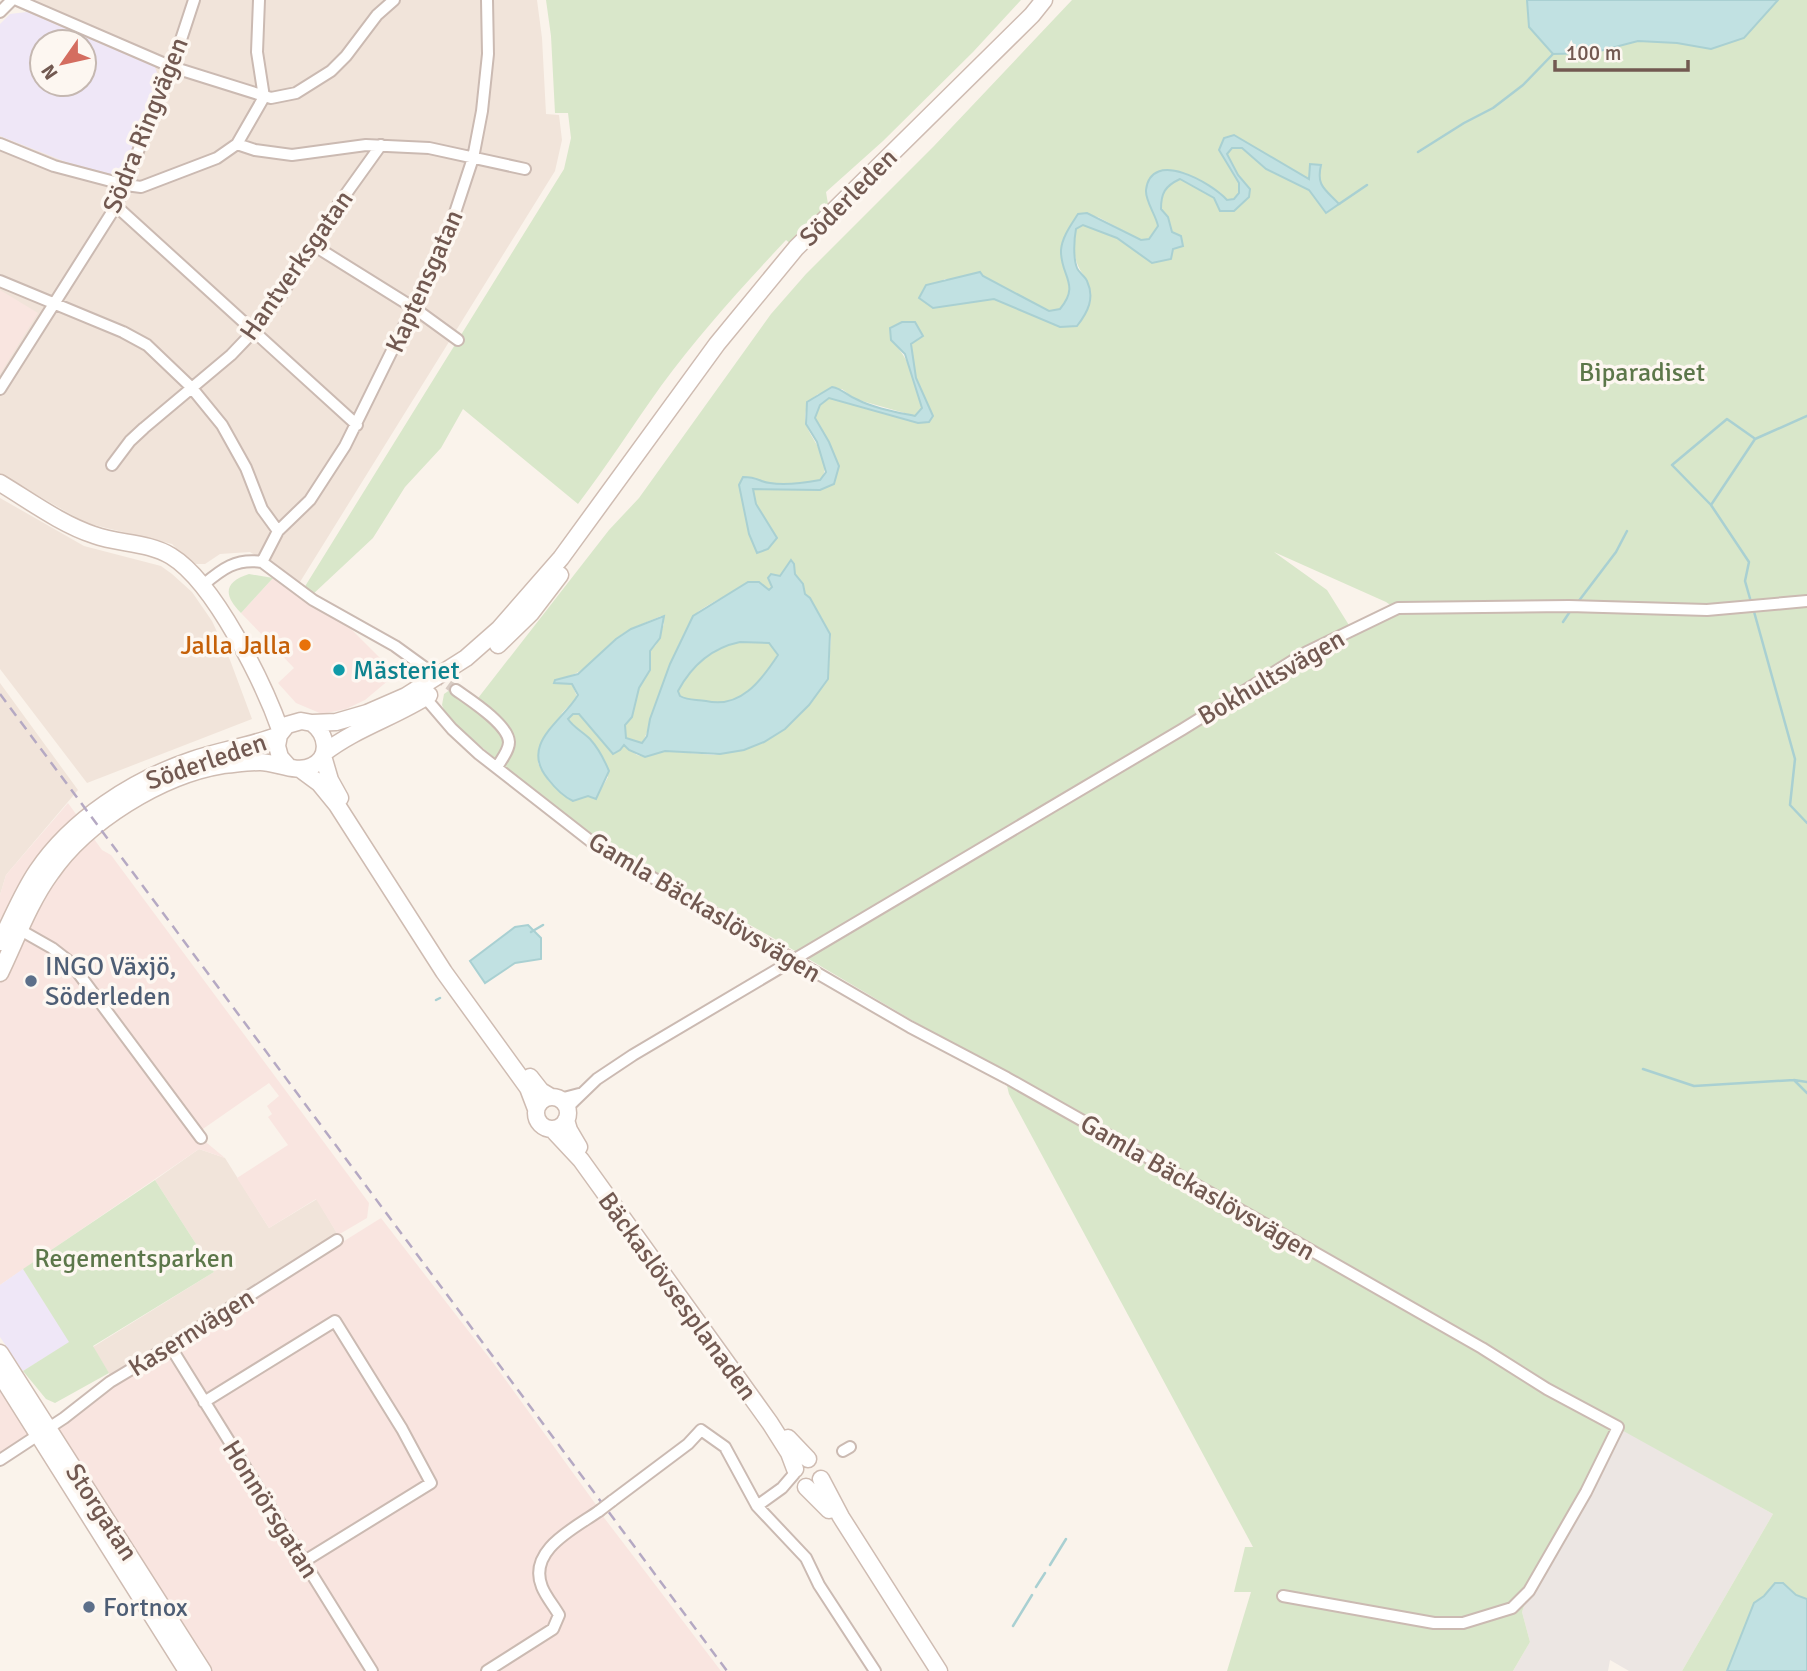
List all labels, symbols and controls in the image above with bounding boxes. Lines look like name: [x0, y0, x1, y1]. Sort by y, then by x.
north arrow: [28, 28, 98, 98]
scale bar: [1555, 28, 1688, 72]
street label: Södra Ringvägen: [96, 33, 196, 218]
text: 100 m: [1566, 40, 1621, 66]
text: N: [36, 60, 63, 84]
street label: Söderleden: [793, 142, 904, 253]
street label: Hantverksgatan: [233, 184, 360, 347]
street label: Kaptensgatan: [379, 205, 471, 358]
park label: Biparadiset: [1579, 357, 1705, 389]
street label: Bokhultsvägen: [1192, 623, 1351, 733]
place label: Jalla Jalla: [181, 630, 291, 662]
marker: Jalla Jalla: [297, 637, 313, 653]
place label: Mästeriet: [353, 655, 460, 687]
marker: Mästeriet: [331, 662, 347, 678]
street label: Söderleden: [142, 726, 271, 798]
street label: Gamla Bäckaslövsvägen: [582, 826, 827, 990]
place label: INGO Växjö, Söderleden: [45, 951, 177, 1013]
marker: INGO Växjö, Söderleden: [23, 973, 39, 989]
street label: Gamla Bäckaslövsvägen: [1075, 1108, 1320, 1268]
street label: Bäckaslövsesplanaden: [591, 1186, 764, 1407]
park label: Regementsparken: [34, 1243, 234, 1275]
street label: Kasernvägen: [123, 1282, 260, 1384]
street label: Honnörsgatan: [215, 1434, 325, 1585]
street label: Storgatan: [58, 1458, 144, 1567]
place label: Fortnox: [103, 1592, 188, 1624]
marker: Fortnox: [81, 1599, 97, 1615]

